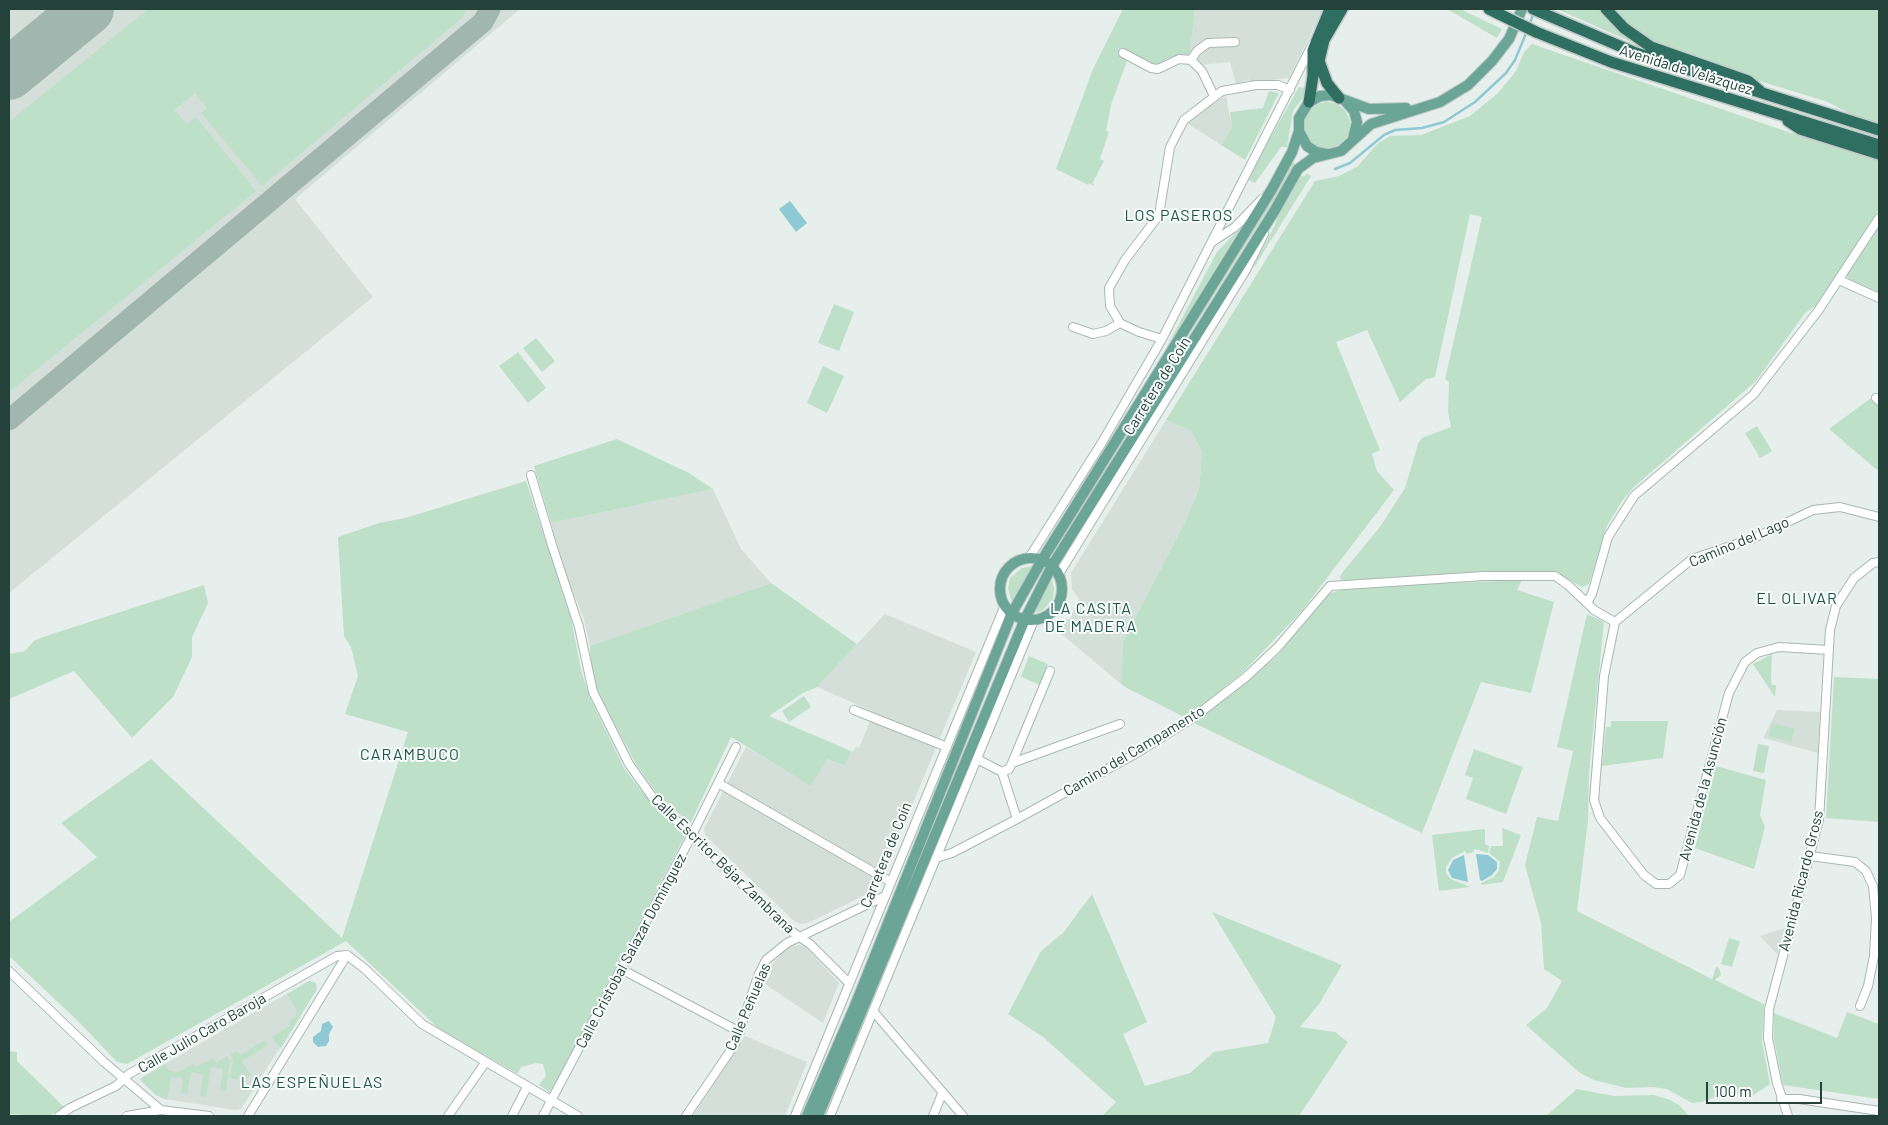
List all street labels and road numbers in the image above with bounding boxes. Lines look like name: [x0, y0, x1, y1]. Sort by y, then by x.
street label: Avenida de Velázquez: [1617, 41, 1755, 99]
street label: Carretera de Coín: [1120, 334, 1194, 438]
street label: Camino del Lago: [1686, 513, 1792, 571]
street label: Camino del Campamento: [1060, 702, 1208, 800]
street label: Avenida de la Asunción: [1675, 715, 1731, 863]
street label: Calle Escritor Béjar Zambrana: [648, 791, 798, 937]
street label: Carretera de Coín: [857, 800, 915, 910]
street label: Avenida Ricardo Gross: [1775, 809, 1827, 953]
street label: Calle Cristobal Salazar Domínguez: [572, 851, 690, 1051]
street label: Calle Peñuelas: [721, 960, 775, 1054]
street label: Calle Julio Caro Baroja: [135, 989, 269, 1077]

